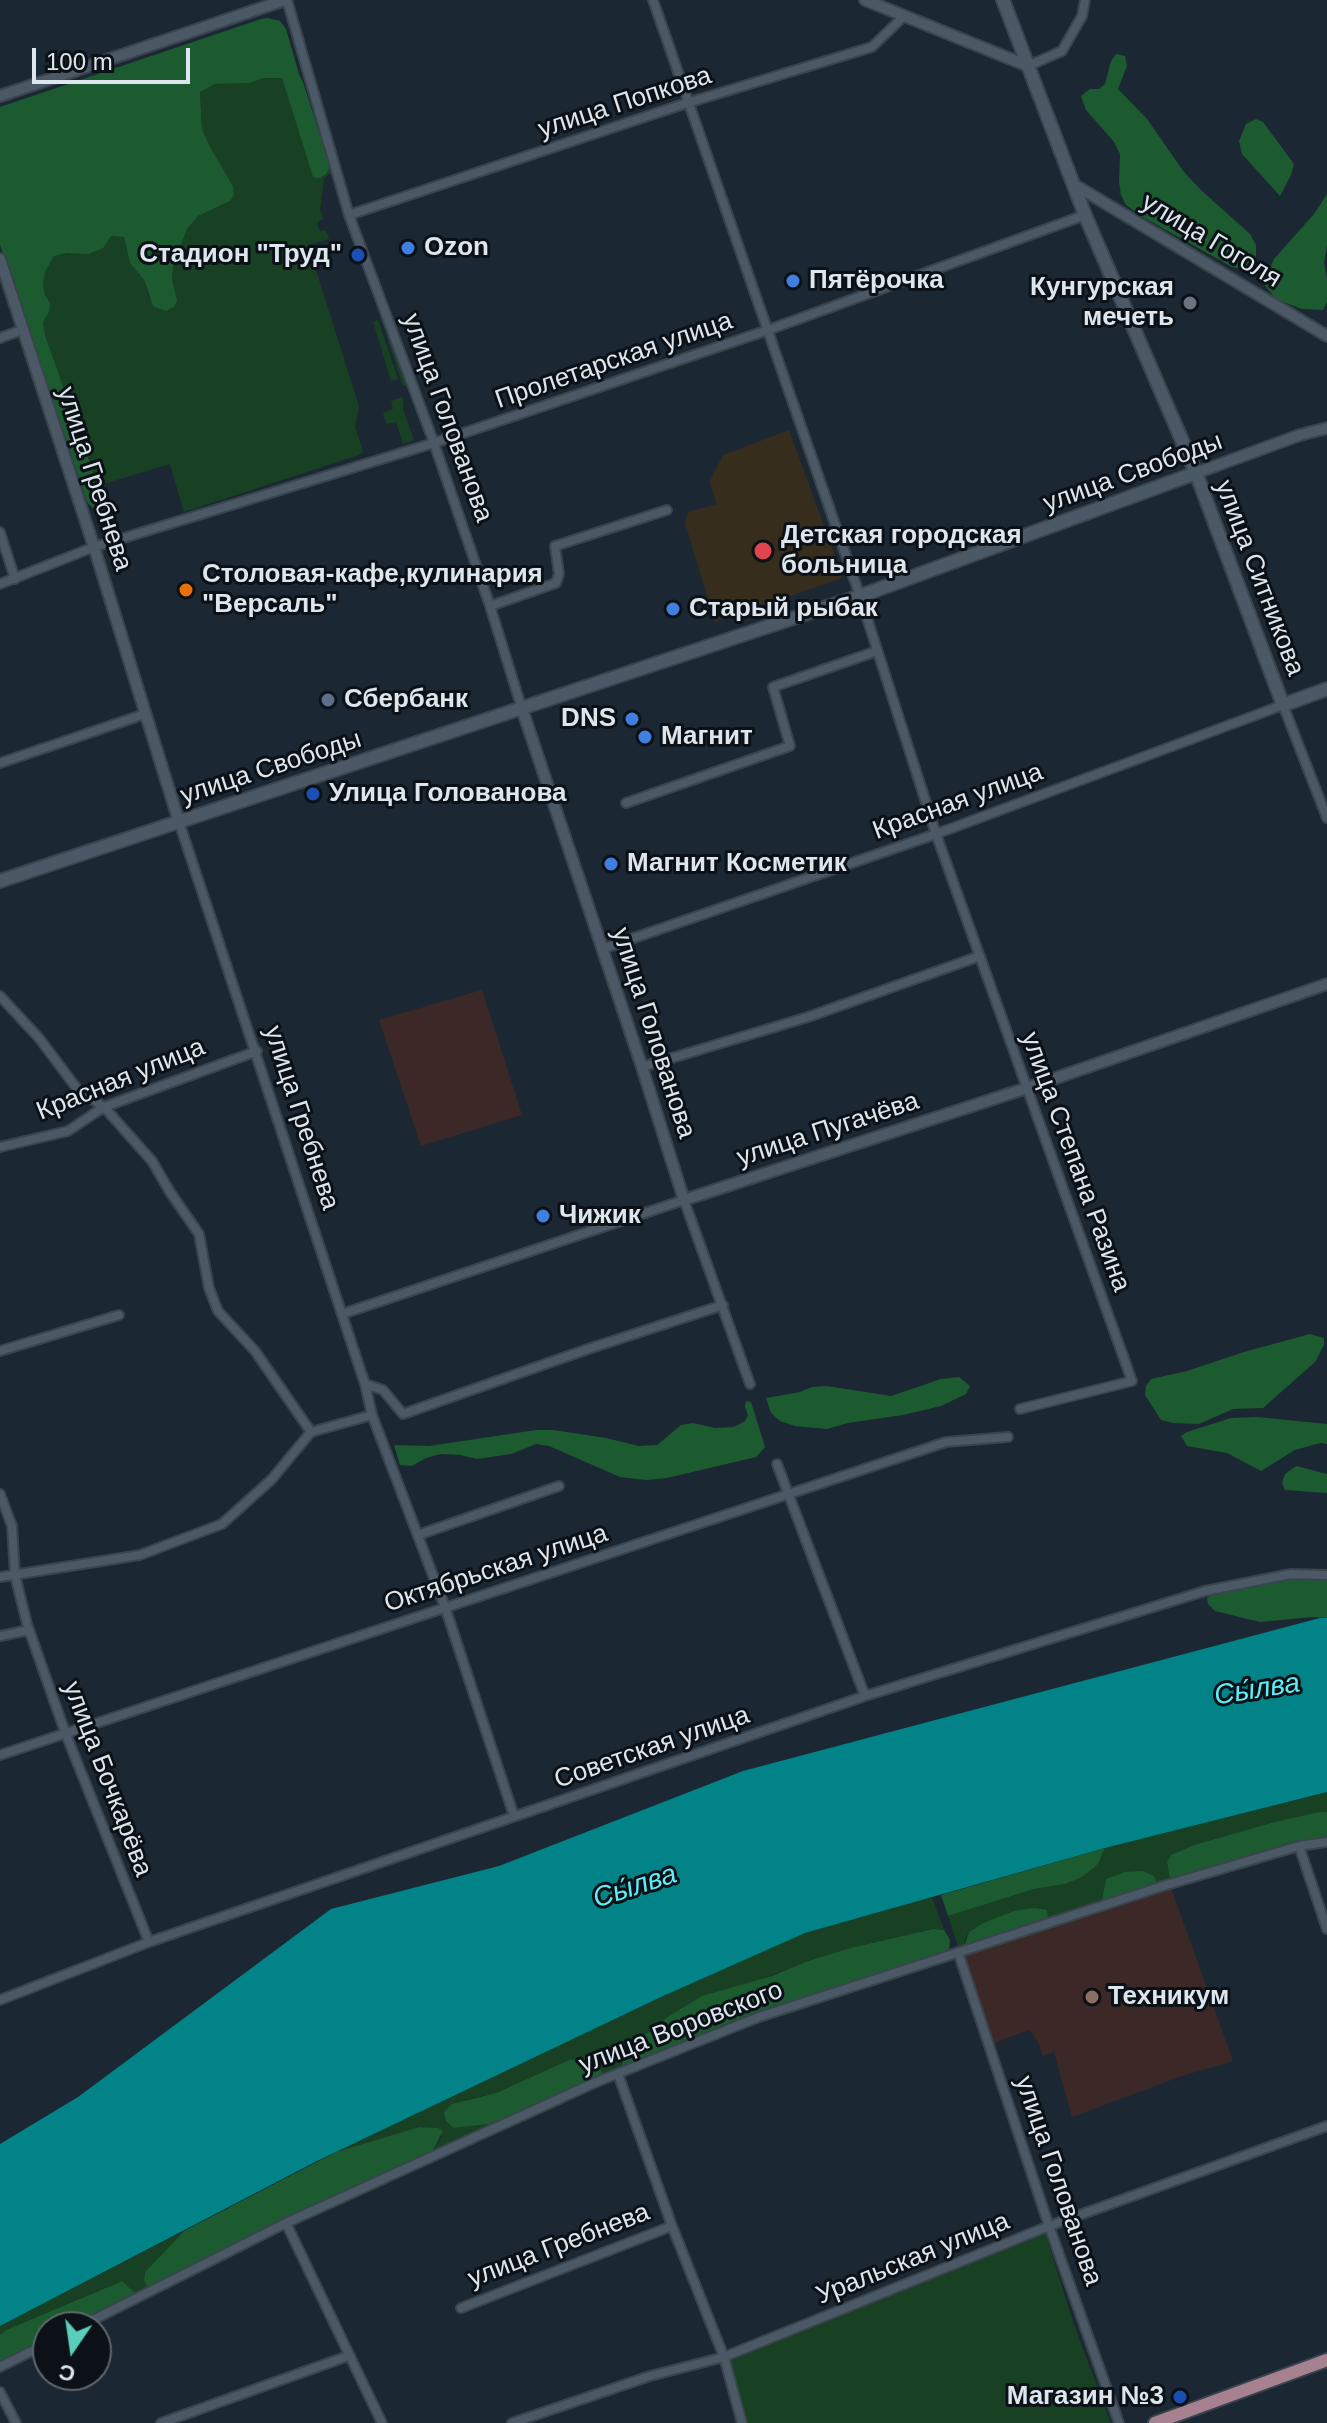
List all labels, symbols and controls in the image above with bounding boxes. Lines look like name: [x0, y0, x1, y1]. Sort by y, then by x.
scale bar: [36, 32, 194, 82]
text: 100 m: [46, 48, 113, 75]
street label: улица Попкова: [535, 60, 715, 146]
street label: улица Гоголя: [1135, 187, 1287, 295]
place label: Ozon: [424, 232, 489, 264]
place label: Стадион "Труд": [139, 239, 342, 271]
marker: Ozon: [399, 239, 417, 257]
marker: Стадион "Труд": [349, 246, 367, 264]
place label: Пятёрочка: [809, 265, 944, 297]
marker: Пятёрочка: [784, 272, 802, 290]
place label: Кунгурская мечеть: [1030, 272, 1174, 334]
marker: Кунгурская мечеть: [1181, 294, 1199, 312]
street label: Пролетарская улица: [491, 306, 737, 416]
street label: улица Голованова: [395, 309, 499, 527]
street label: улица Гребнева: [50, 383, 138, 575]
street label: улица Свободы: [1039, 426, 1227, 520]
street label: улица Ситникова: [1207, 476, 1311, 680]
place label: Детская городская больница: [781, 520, 1022, 582]
marker: Детская городская больница: [752, 540, 774, 562]
place label: Столовая-кафе,кулинария "Версаль": [202, 559, 543, 620]
marker: Столовая-кафе,кулинария "Версаль": [177, 581, 195, 599]
place label: Старый рыбак: [689, 593, 878, 625]
marker: Старый рыбак: [664, 600, 682, 618]
place label: Сбербанк: [344, 684, 468, 716]
marker: Сбербанк: [319, 691, 337, 709]
place label: DNS: [561, 703, 616, 735]
marker: DNS: [623, 710, 641, 728]
place label: Магнит: [661, 721, 753, 753]
street label: улица Свободы: [177, 724, 365, 812]
marker: Магнит: [636, 728, 654, 746]
street label: Красная улица: [869, 757, 1047, 847]
place label: Улица Голованова: [329, 778, 567, 810]
marker: Улица Голованова: [304, 785, 322, 803]
place label: Магнит Косметик: [627, 848, 847, 880]
marker: Магнит Косметик: [602, 855, 620, 873]
street label: улица Голованова: [604, 924, 702, 1142]
street label: улица Гребнева: [257, 1022, 345, 1214]
street label: улица Степана Разина: [1013, 1028, 1137, 1296]
street label: Красная улица: [32, 1032, 210, 1128]
street label: улица Пугачёва: [733, 1086, 923, 1174]
place label: Чижик: [559, 1200, 641, 1232]
marker: Чижик: [534, 1207, 552, 1225]
street label: Октябрьская улица: [380, 1518, 612, 1620]
water label: Сы́лва: [1212, 1667, 1302, 1713]
street label: улица Бочкарёва: [55, 1677, 159, 1881]
street label: Советская улица: [550, 1700, 754, 1796]
water label: Сы́лва: [589, 1858, 681, 1916]
street label: улица Воровского: [575, 1975, 787, 2081]
place label: Техникум: [1108, 1981, 1229, 2013]
marker: Техникум: [1083, 1988, 1101, 2006]
street label: улица Голованова: [1007, 2072, 1109, 2290]
street label: улица Гребнева: [464, 2197, 654, 2295]
street label: Уральская улица: [812, 2206, 1014, 2312]
north arrow: [32, 2311, 112, 2391]
text: С: [56, 2359, 77, 2387]
place label: Магазин №3: [1007, 2381, 1164, 2413]
marker: Магазин №3: [1171, 2388, 1189, 2406]

